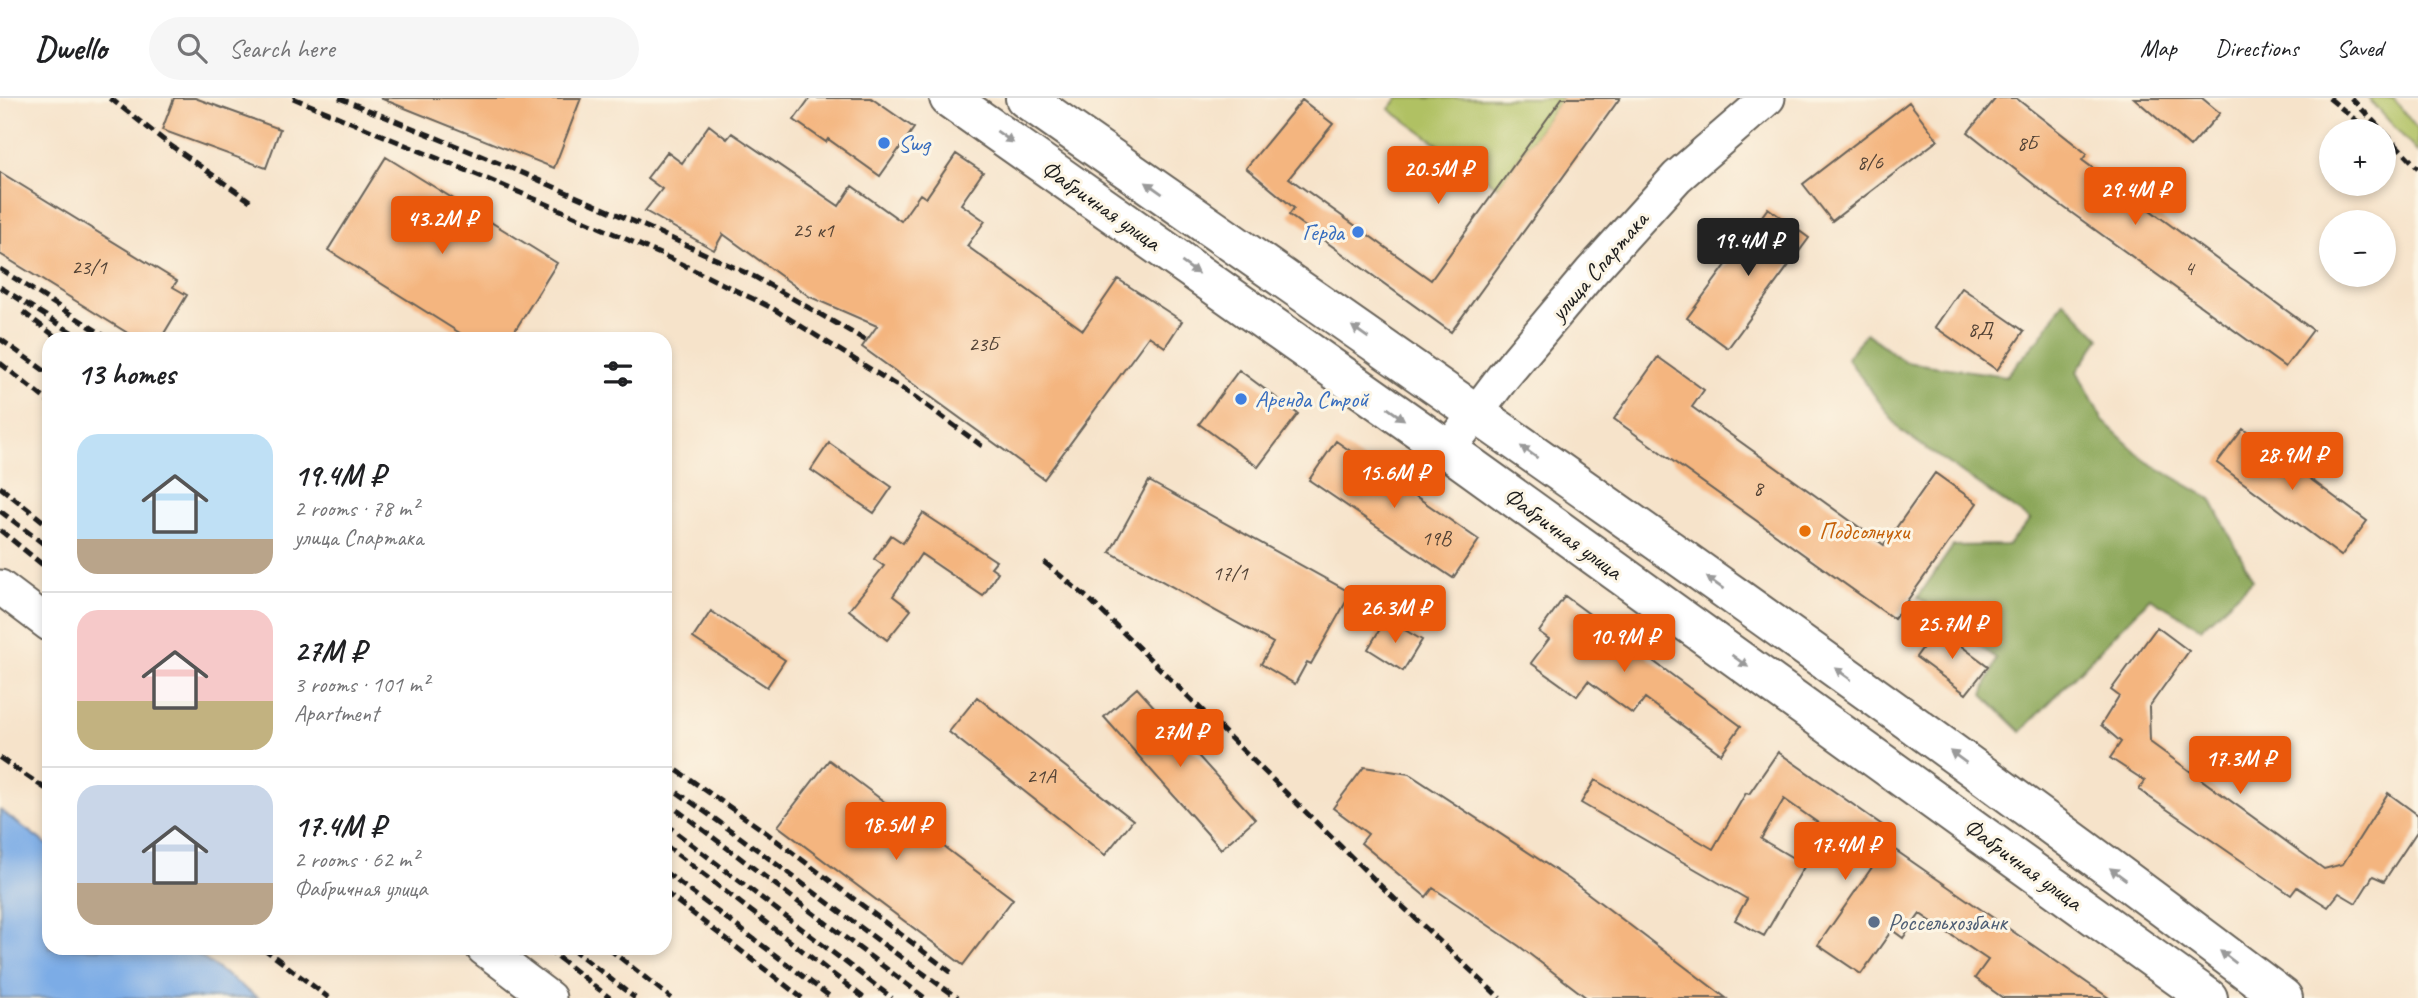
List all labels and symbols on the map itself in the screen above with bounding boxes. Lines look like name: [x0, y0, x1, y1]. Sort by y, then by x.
place label: Swg: [898, 128, 932, 158]
one-way arrow: [995, 130, 1014, 143]
house number: 8Б: [2017, 130, 2040, 156]
marker: Swg: [876, 135, 892, 151]
pin: 20.5M ₽: [1373, 146, 1503, 206]
house number: 8/6: [1857, 149, 1883, 175]
street label: Фабричная улица: [1035, 153, 1168, 258]
pin: 29.4M ₽: [2070, 167, 2200, 227]
one-way arrow: [1144, 182, 1163, 195]
pin: 43.2M ₽: [377, 197, 507, 256]
street label: улица Спартака: [1542, 204, 1656, 328]
house number: 25 к1: [792, 217, 835, 243]
place label: Герда: [1302, 217, 1345, 247]
pin: 19.4M ₽: [1683, 218, 1813, 278]
marker: Герда: [1350, 224, 1366, 240]
house number: 23/1: [71, 254, 108, 280]
house number: 4: [2184, 255, 2196, 281]
one-way arrow: [1181, 261, 1199, 275]
house number: 8Д: [1968, 316, 1994, 342]
one-way arrow: [1351, 326, 1369, 340]
house number: 23Б: [968, 331, 1001, 357]
place label: Аренда Строй: [1255, 384, 1370, 414]
marker: Аренда Строй: [1233, 391, 1249, 407]
one-way arrow: [1387, 407, 1405, 421]
pin: 28.9M ₽: [2227, 432, 2357, 492]
one-way arrow: [1520, 445, 1538, 459]
pin: 15.6M ₽: [1329, 450, 1459, 510]
house number: 8: [1753, 475, 1765, 501]
street label: Фабричная улица: [1498, 480, 1629, 587]
place label: Подсолнухи: [1819, 516, 1911, 546]
marker: Подсолнухи: [1797, 523, 1813, 539]
house number: 19В: [1421, 525, 1453, 551]
house number: 17/1: [1212, 560, 1249, 586]
one-way arrow: [1706, 576, 1724, 590]
pin: 26.3M ₽: [1330, 586, 1460, 645]
pin: 25.7M ₽: [1887, 602, 2017, 661]
pin: 10.9M ₽: [1559, 614, 1689, 674]
one-way arrow: [1731, 654, 1749, 668]
one-way arrow: [1834, 667, 1852, 681]
pin: 27M ₽: [1131, 710, 1229, 769]
pin: 17.3M ₽: [2175, 736, 2305, 796]
one-way arrow: [1949, 751, 1967, 765]
house number: 21А: [1026, 763, 1057, 789]
pin: 18.5M ₽: [831, 802, 961, 862]
street label: Фабричная улица: [1958, 811, 2089, 918]
pin: 17.4M ₽: [1780, 822, 1910, 882]
one-way arrow: [2109, 867, 2127, 881]
place label: Россельхозбанк: [1888, 907, 2009, 937]
marker: Россельхозбанк: [1866, 914, 1882, 930]
one-way arrow: [2219, 950, 2237, 964]

